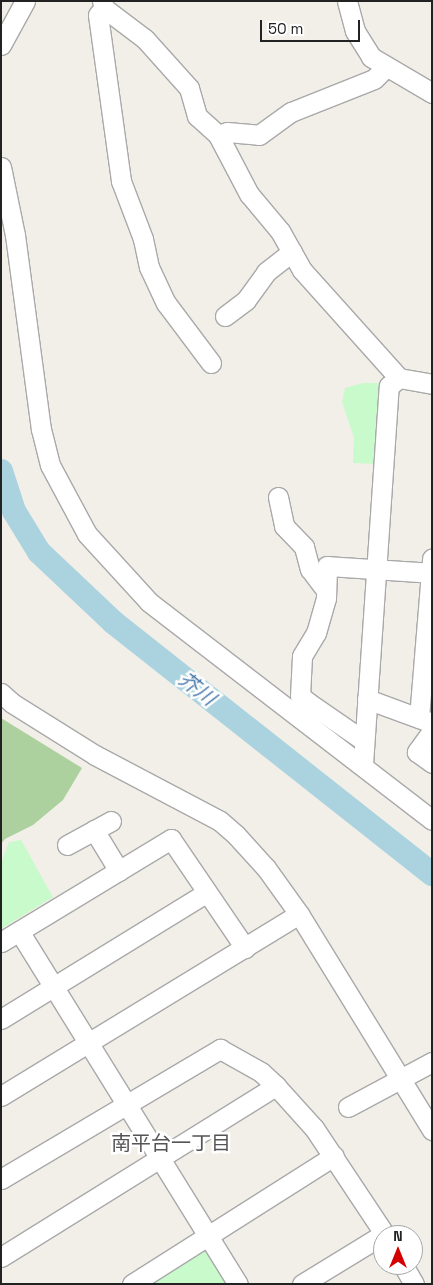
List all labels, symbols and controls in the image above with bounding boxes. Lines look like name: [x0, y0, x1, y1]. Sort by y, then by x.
scale bar: [263, 10, 363, 42]
text: 50 m: [268, 19, 303, 38]
water label: 芥川: [174, 667, 220, 711]
district label: 南平台一丁目: [111, 1131, 231, 1155]
north arrow: [373, 1225, 423, 1275]
text: N: [393, 1227, 403, 1245]

